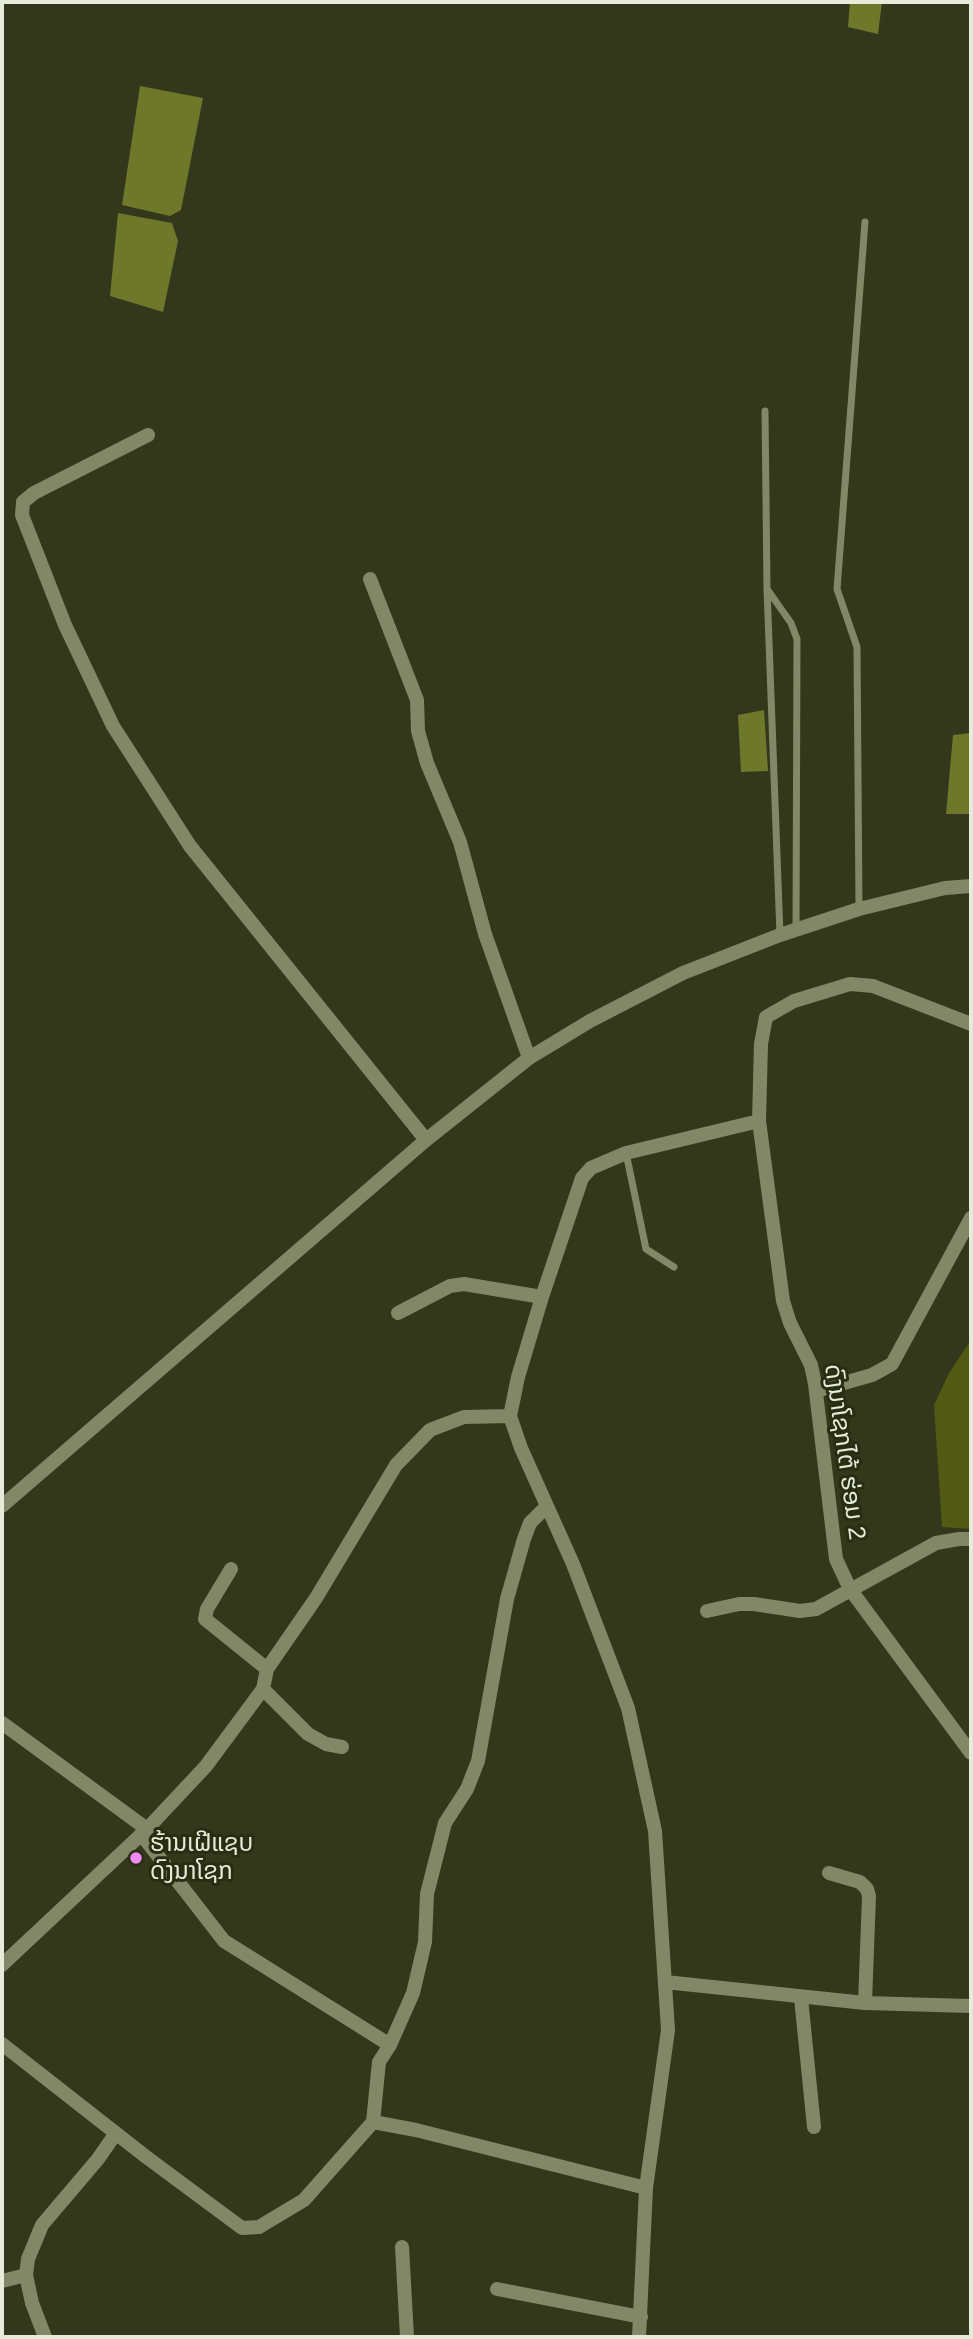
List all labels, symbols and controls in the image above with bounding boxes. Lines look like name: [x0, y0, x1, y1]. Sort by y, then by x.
street label: ດົງນາໂຊກໄຕ້ ຮ່ອມ 2: [817, 1362, 871, 1542]
place label: ຮ້ານເຝີແຊບ ດົງນາໂຊກ: [150, 1830, 253, 1886]
marker: ຮ້ານເຝີແຊບ ດົງນາໂຊກ: [128, 1850, 144, 1866]

